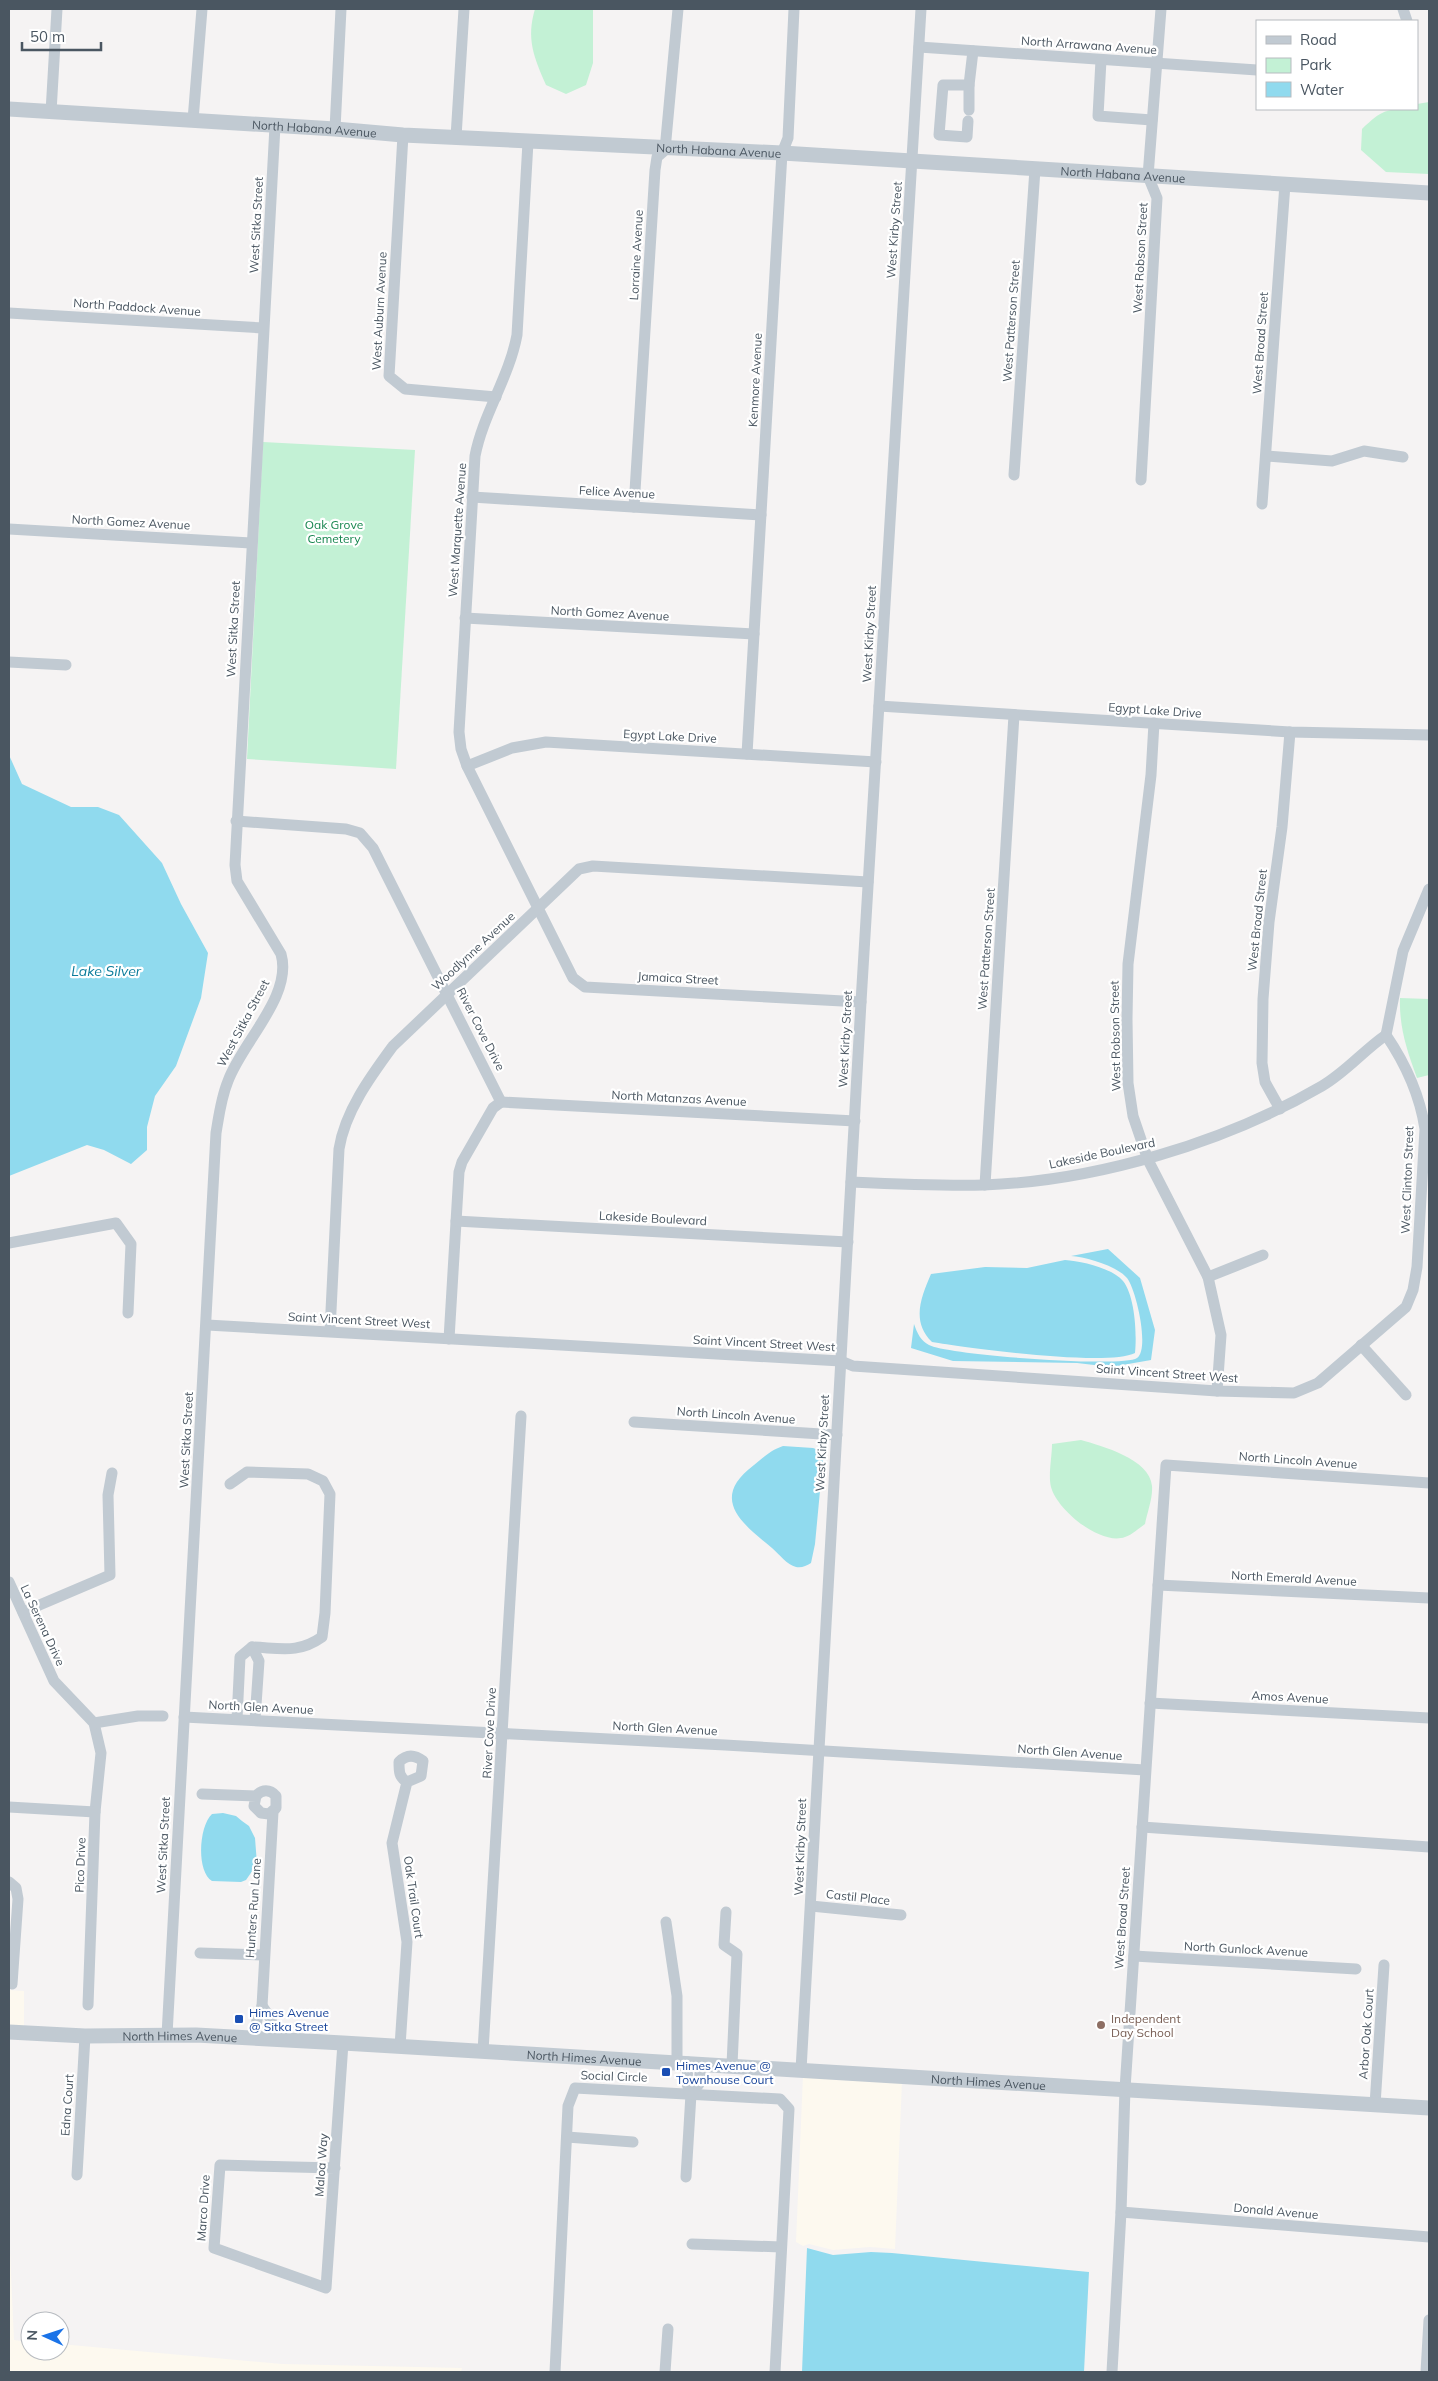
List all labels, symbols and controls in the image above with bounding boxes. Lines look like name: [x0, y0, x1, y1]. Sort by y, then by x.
scale bar: [22, 20, 101, 52]
legend: [1256, 20, 1418, 110]
text: 50 m: [30, 27, 65, 46]
text: Road: [1300, 30, 1337, 49]
street label: North Arrawana Avenue: [1021, 33, 1157, 57]
text: Park: [1300, 55, 1332, 74]
text: Water: [1300, 80, 1344, 99]
street label: North Habana Avenue: [252, 116, 377, 140]
street label: North Habana Avenue: [656, 140, 782, 160]
street label: North Habana Avenue: [1060, 163, 1186, 185]
street label: West Sitka Street: [246, 176, 266, 274]
street label: West Kirby Street: [883, 181, 905, 279]
street label: West Robson Street: [1130, 202, 1150, 314]
street label: Lorraine Avenue: [626, 209, 646, 301]
street label: West Auburn Avenue: [368, 251, 390, 371]
street label: West Patterson Street: [999, 259, 1023, 383]
street label: West Broad Street: [1249, 291, 1271, 395]
street label: North Paddock Avenue: [73, 295, 201, 319]
street label: Kenmore Avenue: [745, 333, 765, 427]
street label: West Marquette Avenue: [445, 462, 469, 598]
street label: Felice Avenue: [579, 483, 655, 501]
street label: North Gomez Avenue: [71, 511, 191, 533]
park label: Oak Grove Cemetery: [305, 517, 363, 546]
street label: West Sitka Street: [223, 580, 243, 678]
street label: West Kirby Street: [859, 585, 879, 683]
street label: North Gomez Avenue: [550, 602, 670, 624]
street label: Egypt Lake Drive: [1108, 699, 1202, 721]
street label: Egypt Lake Drive: [623, 726, 717, 746]
street label: West Broad Street: [1244, 868, 1270, 972]
street label: West Patterson Street: [974, 887, 998, 1011]
street label: Woodlynne Avenue: [428, 909, 518, 993]
water label: Lake Silver: [71, 962, 142, 980]
street label: Jamaica Street: [637, 968, 719, 988]
street label: West Sitka Street: [214, 977, 272, 1069]
street label: West Robson Street: [1107, 980, 1123, 1092]
street label: River Cove Drive: [454, 985, 508, 1073]
street label: West Kirby Street: [835, 990, 855, 1088]
street label: North Matanzas Avenue: [611, 1087, 747, 1109]
street label: West Clinton Street: [1398, 1126, 1416, 1234]
street label: Lakeside Boulevard: [1048, 1134, 1156, 1172]
street label: Lakeside Boulevard: [599, 1208, 707, 1228]
street label: Saint Vincent Street West: [287, 1309, 431, 1331]
street label: Saint Vincent Street West: [692, 1332, 836, 1354]
street label: Saint Vincent Street West: [1095, 1361, 1239, 1385]
street label: West Sitka Street: [176, 1391, 196, 1489]
street label: West Kirby Street: [812, 1394, 832, 1492]
street label: North Lincoln Avenue: [676, 1403, 796, 1427]
street label: North Lincoln Avenue: [1238, 1448, 1358, 1472]
street label: North Emerald Avenue: [1231, 1567, 1357, 1589]
street label: La Serena Drive: [18, 1582, 68, 1668]
street label: River Cove Drive: [479, 1687, 499, 1779]
street label: Amos Avenue: [1251, 1687, 1329, 1707]
street label: North Glen Avenue: [208, 1697, 314, 1717]
street label: North Glen Avenue: [612, 1718, 718, 1738]
street label: North Glen Avenue: [1017, 1741, 1123, 1763]
street label: West Sitka Street: [153, 1796, 173, 1894]
street label: West Kirby Street: [791, 1798, 809, 1896]
street label: Pico Drive: [72, 1837, 88, 1893]
street label: Oak Trail Court: [401, 1855, 427, 1939]
street label: Hunters Run Lane: [242, 1858, 264, 1958]
street label: West Broad Street: [1111, 1866, 1133, 1970]
street label: Castil Place: [825, 1886, 891, 1908]
street label: North Gunlock Avenue: [1184, 1938, 1308, 1960]
street label: Arbor Oak Court: [1355, 1988, 1377, 2080]
place label: Himes Avenue @ Sitka Street: [249, 2005, 329, 2034]
place label: Independent Day School: [1111, 2011, 1181, 2040]
marker: Himes Avenue @ Sitka Street: [233, 2013, 245, 2025]
marker: Independent Day School: [1095, 2019, 1107, 2031]
street label: North Himes Avenue: [122, 2027, 238, 2045]
street label: North Himes Avenue: [526, 2047, 642, 2068]
place label: Himes Avenue @ Townhouse Court: [676, 2058, 773, 2087]
marker: Himes Avenue @ Townhouse Court: [660, 2066, 672, 2078]
street label: Social Circle: [580, 2067, 648, 2085]
street label: North Himes Avenue: [931, 2071, 1046, 2093]
street label: Edna Court: [57, 2074, 77, 2136]
street label: Maloa Way: [311, 2132, 331, 2197]
street label: Marco Drive: [193, 2174, 213, 2242]
street label: Donald Avenue: [1233, 2200, 1319, 2222]
north arrow: [20, 2311, 70, 2361]
text: N: [23, 2330, 41, 2341]

